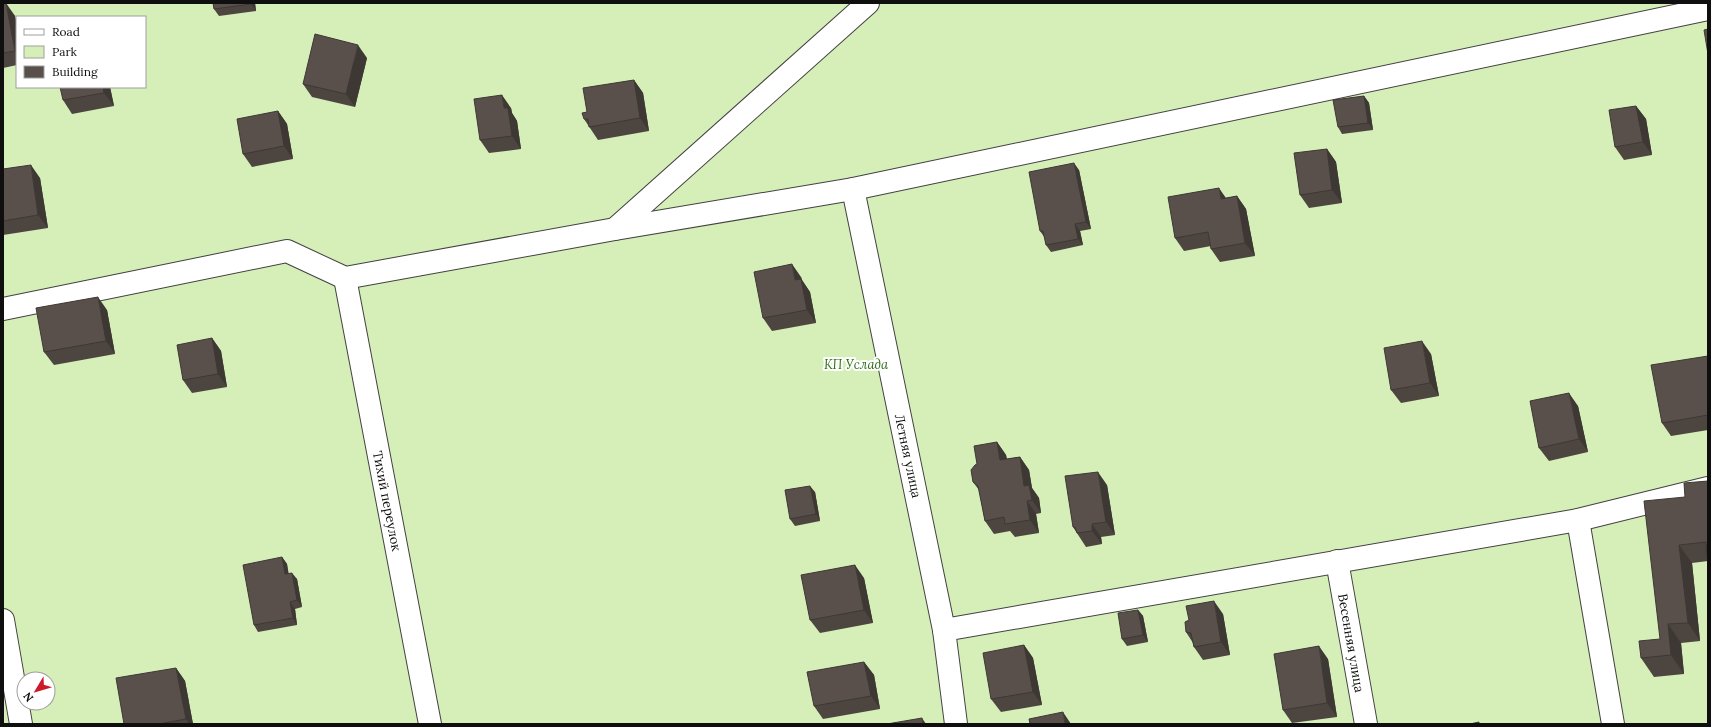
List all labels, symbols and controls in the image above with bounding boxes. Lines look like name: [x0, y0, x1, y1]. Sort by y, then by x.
legend: [16, 16, 146, 88]
text: Road: [52, 24, 80, 39]
text: Park: [52, 44, 78, 59]
text: Building: [52, 64, 98, 79]
park label: КП Услада: [824, 356, 889, 373]
street label: Летняя улица: [891, 412, 925, 500]
street label: Тихий переулок: [369, 449, 405, 553]
street label: Весенняя улица: [1334, 592, 1368, 694]
north arrow: [16, 671, 56, 711]
text: N: [20, 689, 36, 705]

